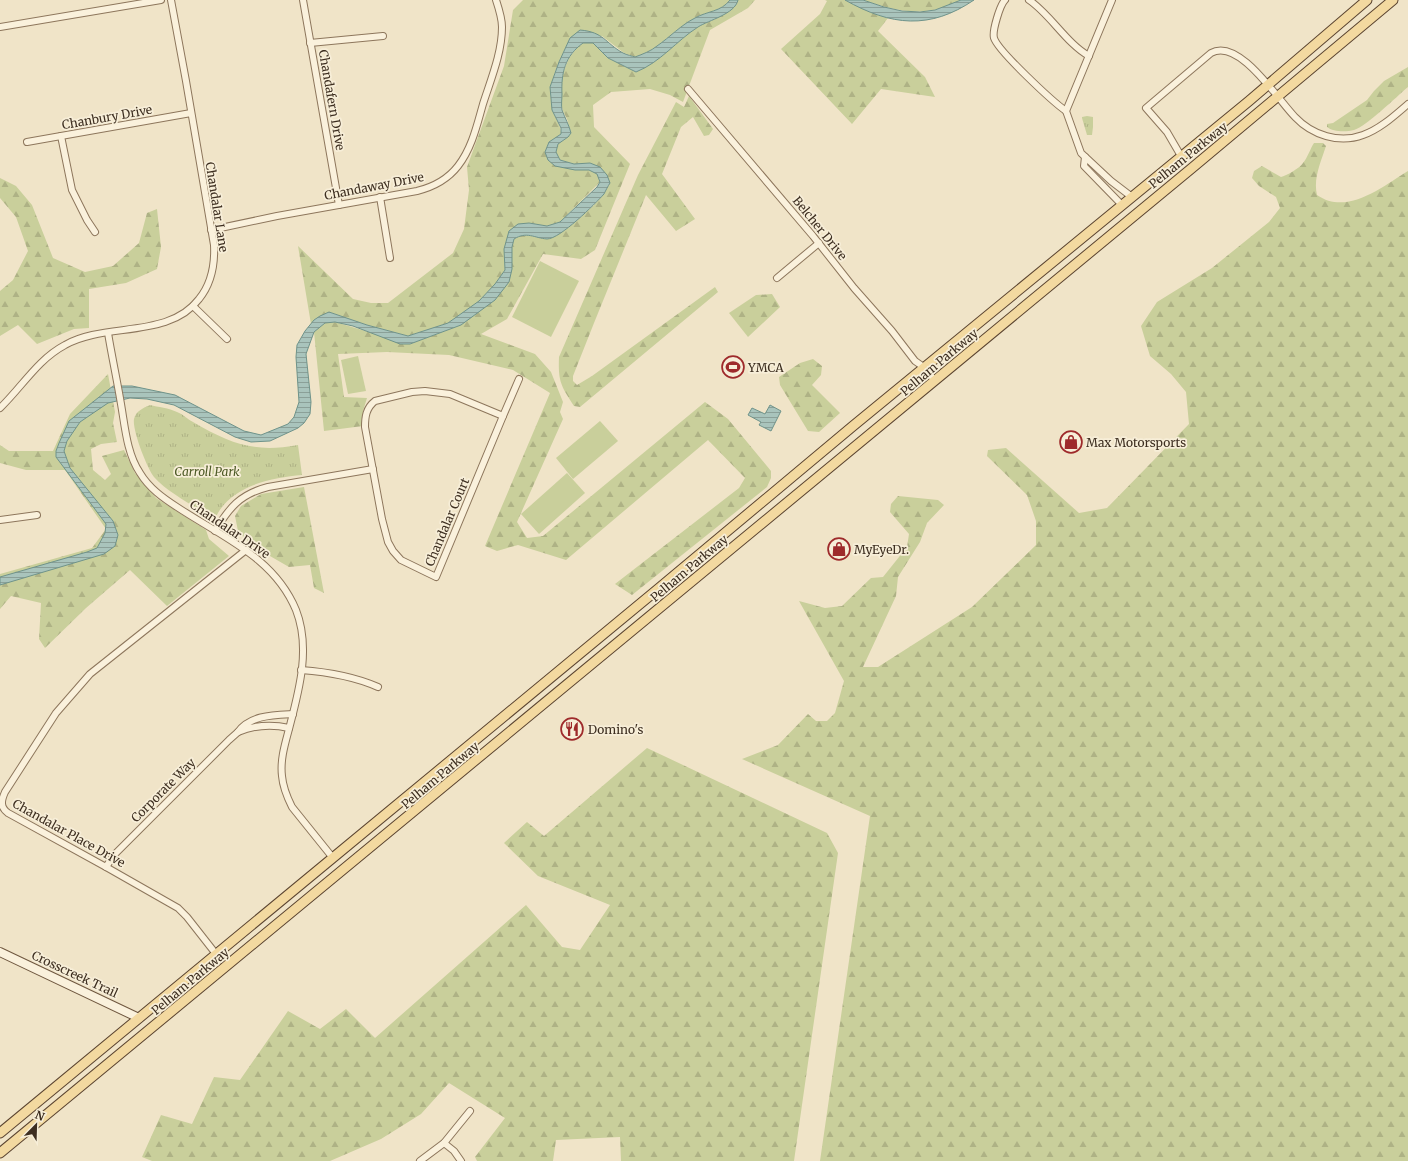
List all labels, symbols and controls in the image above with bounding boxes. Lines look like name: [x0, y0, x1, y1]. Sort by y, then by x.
street label: Chandafern Drive: [316, 48, 348, 152]
street label: Chanbury Drive: [61, 102, 153, 132]
street label: Pelham Parkway: [1146, 119, 1230, 191]
street label: Chandalar Lane: [202, 161, 232, 253]
street label: Chandaway Drive: [323, 169, 425, 203]
street label: Belcher Drive: [790, 193, 850, 263]
street label: Pelham Parkway: [897, 325, 981, 399]
sports icon: YMCA: [720, 354, 746, 380]
place label: YMCA: [747, 360, 784, 375]
shop icon: Max Motorsports: [1058, 429, 1084, 455]
place label: Max Motorsports: [1086, 435, 1186, 450]
park label: Carroll Park: [174, 464, 240, 479]
street label: Chandalar Court: [422, 475, 473, 568]
street label: Chandalar Drive: [187, 497, 273, 561]
street label: Pelham Parkway: [647, 531, 731, 605]
shop icon: MyEyeDr.: [826, 536, 852, 562]
place label: MyEyeDr.: [854, 542, 909, 557]
restaurant icon: Domino's: [559, 716, 585, 742]
place label: Domino's: [588, 722, 643, 737]
street label: Pelham Parkway: [398, 738, 482, 812]
street label: Corporate Way: [128, 755, 198, 825]
street label: Chandalar Place Drive: [10, 796, 128, 870]
street label: Pelham Parkway: [148, 944, 232, 1018]
street label: Crosscreek Trail: [29, 947, 121, 1001]
north arrow: [16, 1105, 56, 1145]
text: N: [33, 1108, 47, 1124]

